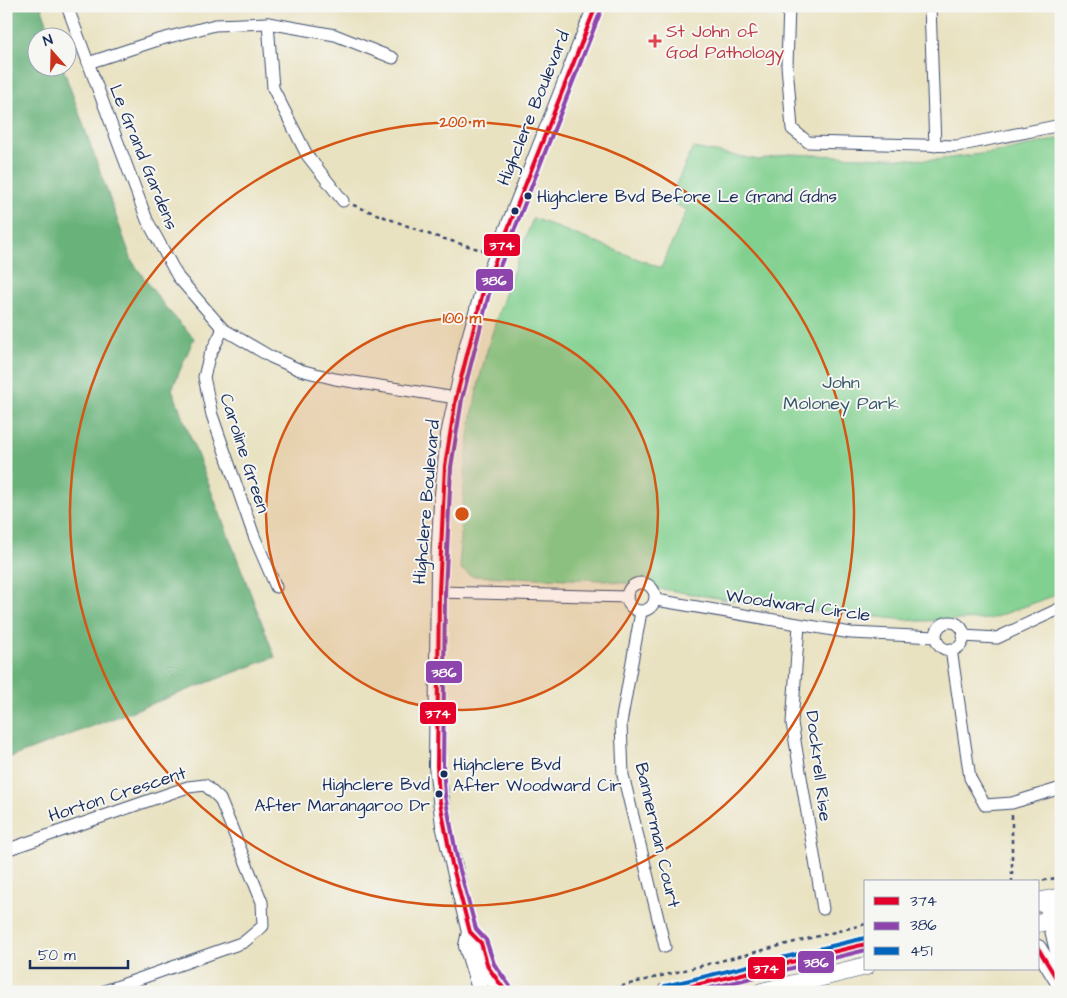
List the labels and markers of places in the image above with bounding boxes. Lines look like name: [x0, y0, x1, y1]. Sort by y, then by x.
place label: St John of God Pathology: [666, 19, 784, 66]
marker: St John of God Pathology: [648, 34, 662, 48]
place label: Highclere Bvd Before Le Grand Gdns: [537, 185, 837, 210]
marker: Highclere Bvd Before Le Grand Gdns: [523, 191, 533, 201]
unlabelled marker: [510, 206, 520, 216]
centre of rings: [453, 505, 471, 523]
place label: Highclere Bvd After Woodward Cir: [453, 753, 622, 798]
marker: Highclere Bvd After Woodward Cir: [439, 769, 449, 779]
place label: Highclere Bvd After Marangaroo Dr: [254, 773, 431, 819]
marker: Highclere Bvd After Marangaroo Dr: [434, 789, 444, 799]

